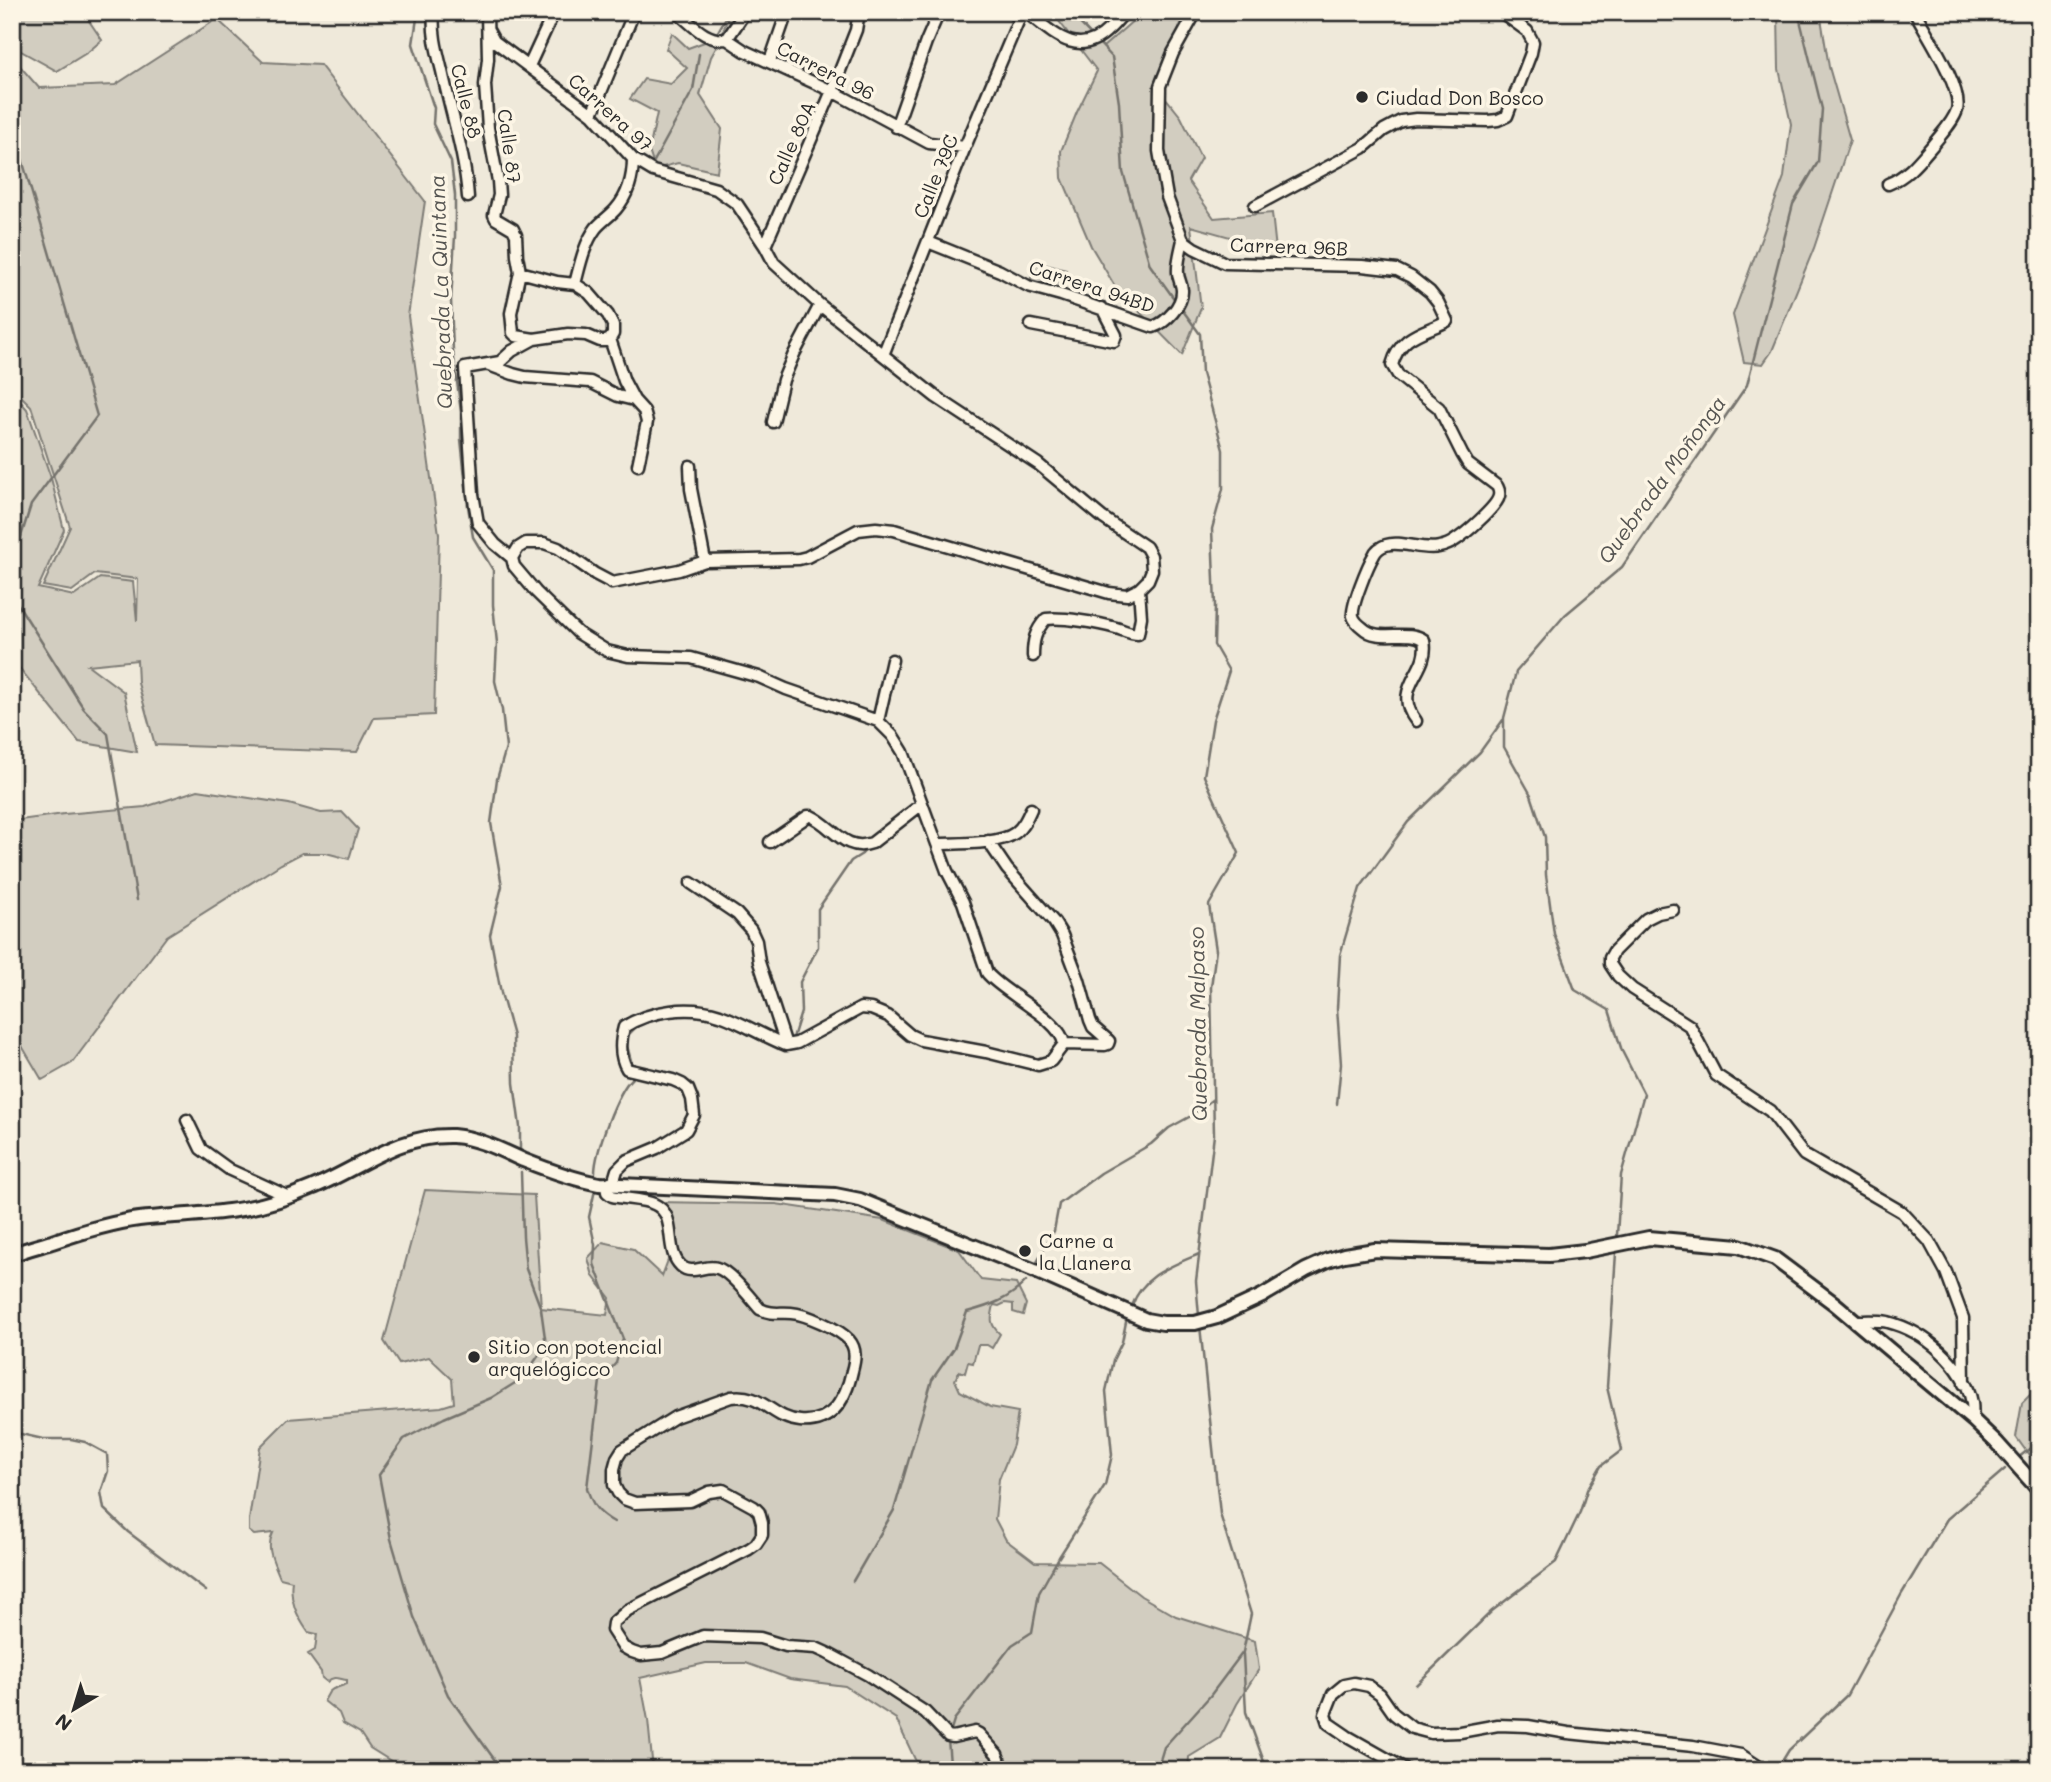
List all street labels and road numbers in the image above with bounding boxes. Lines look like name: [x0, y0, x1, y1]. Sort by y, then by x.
street label: Carrera 96: [773, 35, 879, 105]
street label: Calle 88: [446, 61, 488, 141]
street label: Carrera 97: [563, 67, 659, 157]
street label: Calle 80A: [761, 97, 821, 189]
street label: Calle 87: [492, 107, 528, 185]
street label: Calle 79C: [907, 130, 963, 222]
street label: Carrera 96B: [1229, 231, 1349, 261]
street label: Carrera 94BD: [1026, 254, 1158, 318]

